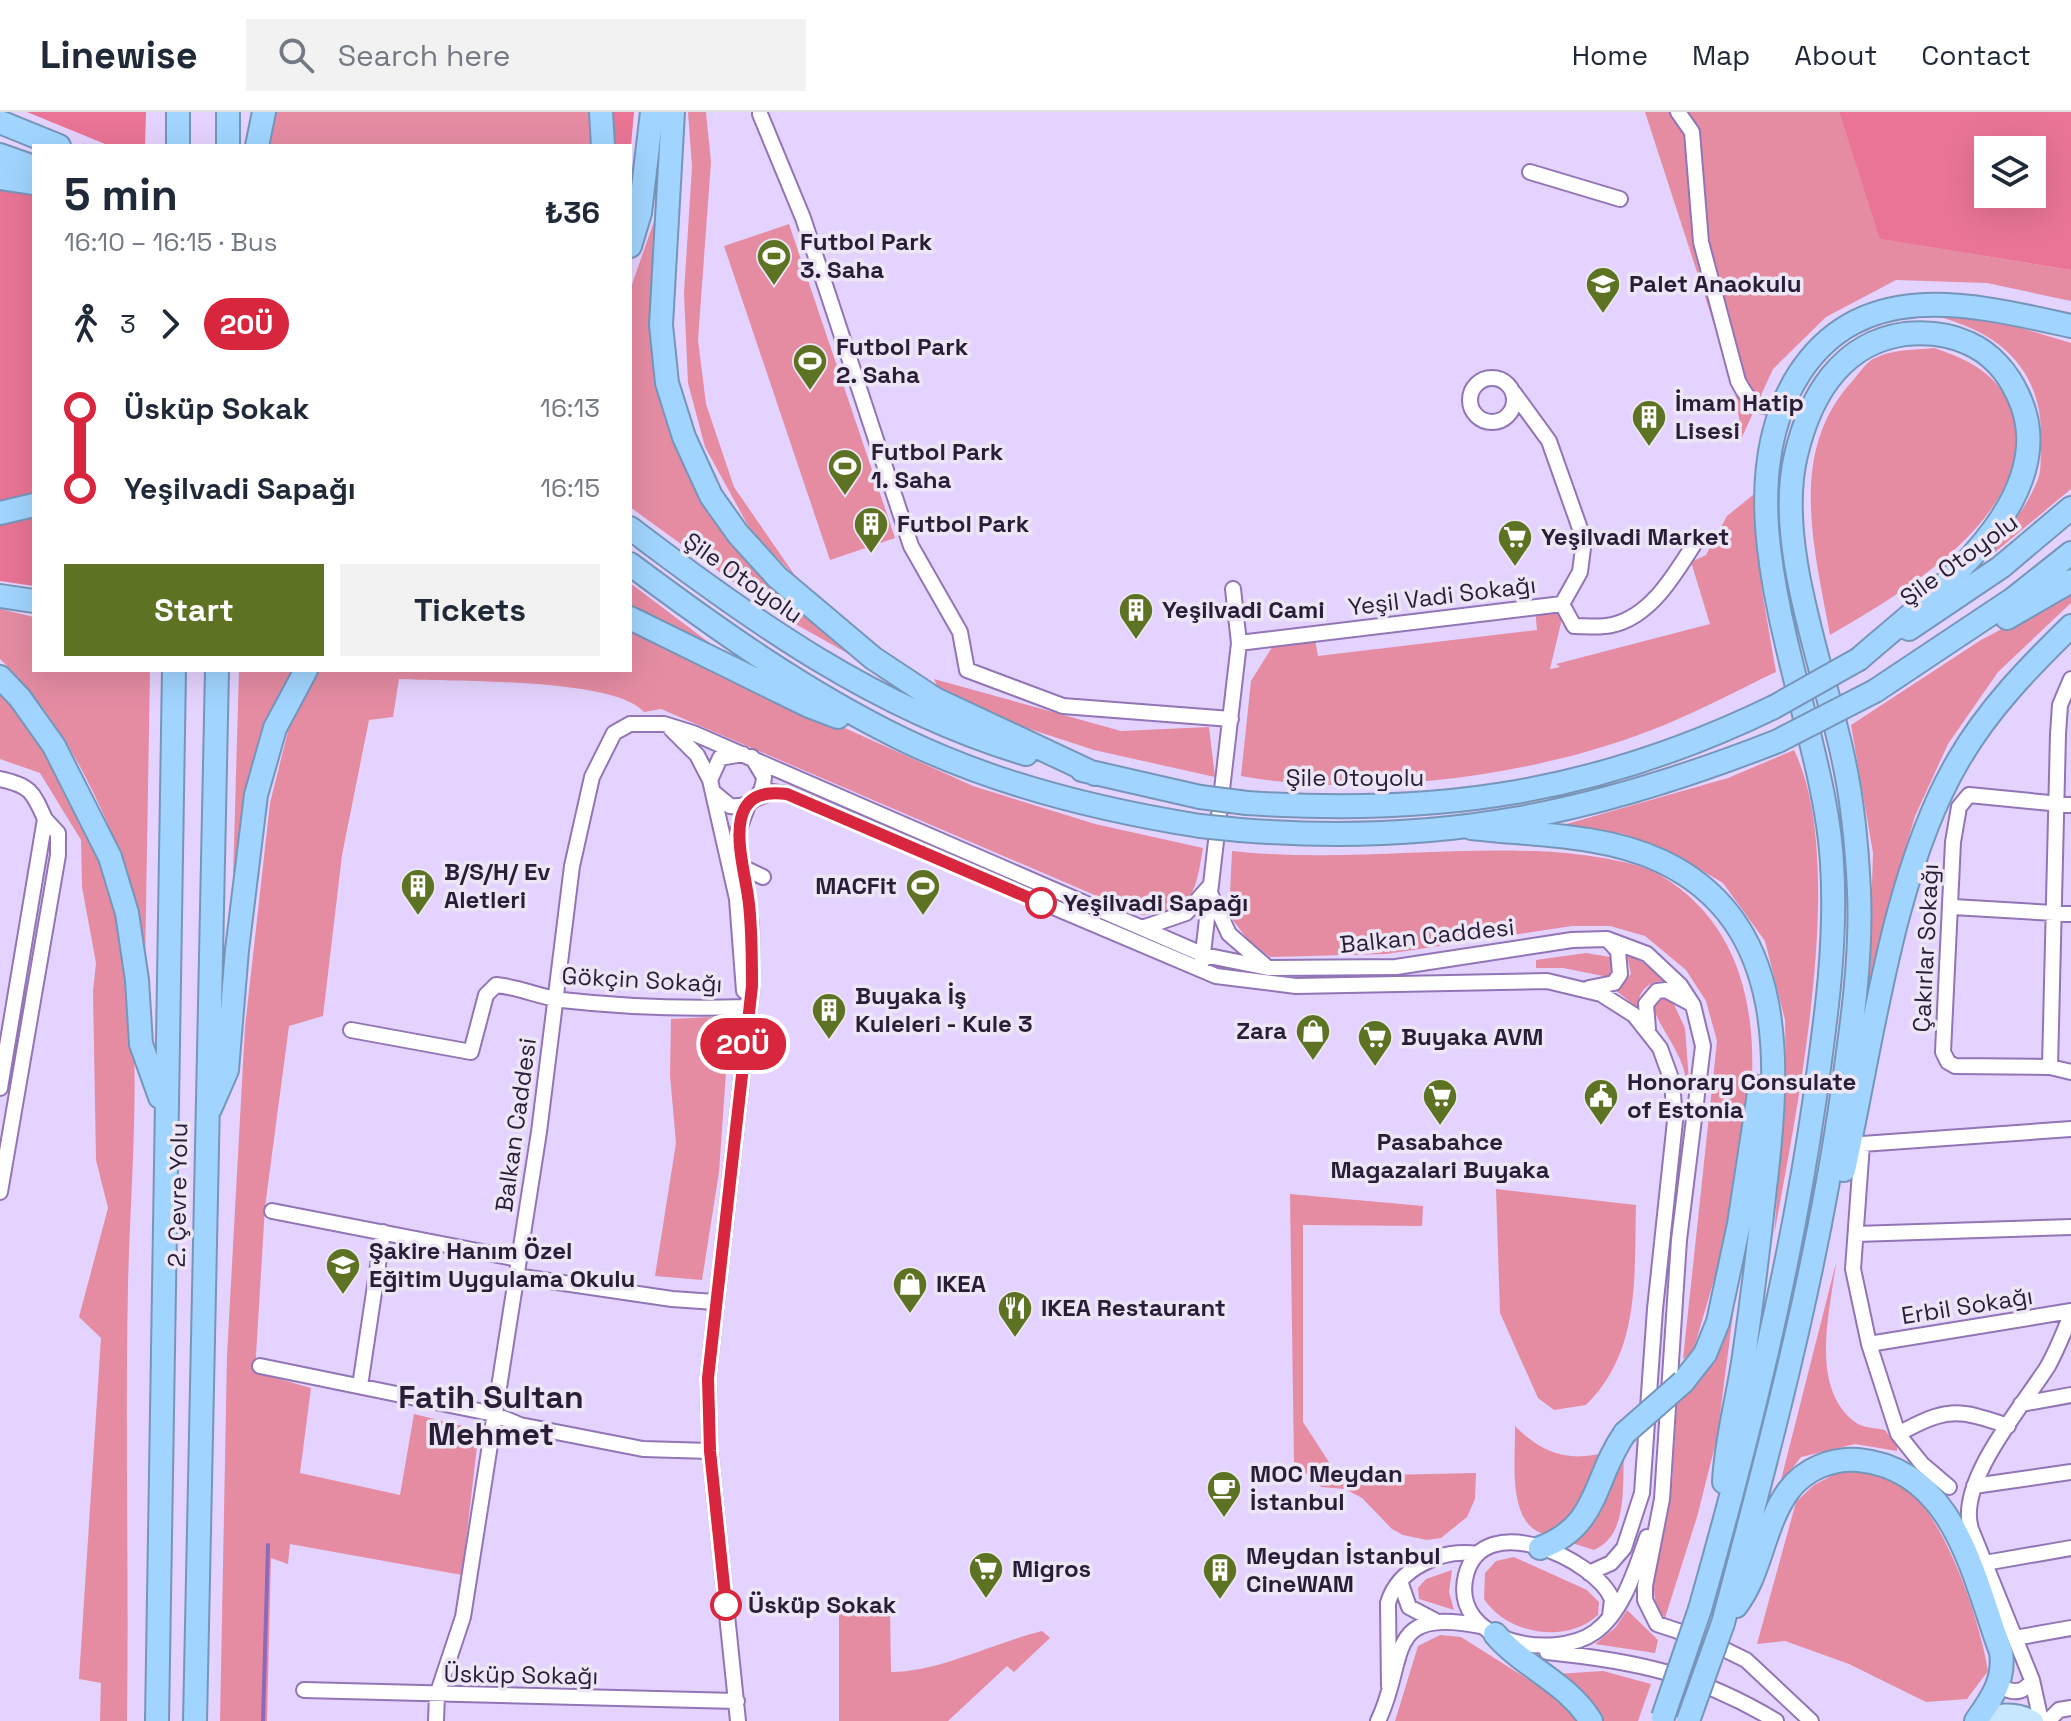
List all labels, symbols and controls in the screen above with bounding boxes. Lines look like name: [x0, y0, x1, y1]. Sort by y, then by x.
search box: [246, 19, 806, 91]
text: Linewise: [40, 31, 198, 79]
icon: search: [274, 33, 318, 77]
text: Search here: [338, 36, 511, 75]
text: Home: [1572, 37, 1648, 73]
text: Map: [1692, 37, 1750, 73]
text: About: [1794, 37, 1877, 73]
text: Contact: [1921, 37, 2031, 73]
map controls: [1974, 136, 2046, 208]
button: layers: [1974, 136, 2046, 208]
text: 5 min: [64, 167, 178, 223]
text: ₺36: [545, 193, 600, 232]
text: 16:10 – 16:15 · Bus: [64, 225, 277, 259]
place label: Futbol Park 3. Saha: [800, 226, 933, 285]
sports icon: Futbol Park 3. Saha: [755, 237, 793, 287]
school or university icon: Palet Anaokulu: [1584, 265, 1622, 315]
place label: Palet Anaokulu: [1629, 268, 1802, 299]
icon: walk: [64, 302, 108, 346]
icon: forward: [148, 302, 192, 346]
text: 20Ü: [220, 306, 273, 342]
text: 3: [120, 307, 136, 341]
place label: Futbol Park 2. Saha: [836, 331, 969, 390]
sports icon: Futbol Park 2. Saha: [791, 342, 829, 392]
place label: İmam Hatip Lisesi: [1675, 387, 1804, 446]
text: Üsküp Sokak: [124, 389, 309, 428]
text: 16:13: [540, 391, 600, 425]
building icon: İmam Hatip Lisesi: [1630, 398, 1668, 448]
place label: Futbol Park 1. Saha: [871, 436, 1004, 495]
sports icon: Futbol Park 1. Saha: [826, 447, 864, 497]
text: Yeşilvadi Sapağı: [124, 469, 356, 508]
text: 16:15: [540, 471, 600, 505]
building icon: Futbol Park: [852, 505, 890, 555]
street label: Şile Otoyolu: [1894, 506, 2024, 613]
place label: Futbol Park: [897, 508, 1030, 539]
supermarket icon: Yeşilvadi Market: [1496, 518, 1534, 568]
place label: Yeşilvadi Market: [1541, 521, 1729, 552]
street label: Şile Otoyolu: [678, 525, 809, 630]
button: Start: [64, 564, 324, 656]
button: Tickets: [340, 564, 600, 656]
street label: Yeşil Vadi Sokağı: [1346, 569, 1538, 622]
building icon: Yeşilvadi Cami: [1117, 591, 1155, 641]
place label: Yeşilvadi Cami: [1162, 594, 1325, 625]
street label: Şile Otoyolu: [1286, 762, 1424, 793]
place label: B/S/H/ Ev Aletleri: [444, 856, 551, 915]
street label: Çakırlar Sokağı: [1906, 863, 1945, 1033]
building icon: B/S/H/ Ev Aletleri: [399, 867, 437, 917]
sports icon: MACFit: [904, 867, 942, 917]
place label: MACFit: [815, 870, 897, 901]
place label: Yeşilvadi Sapağı: [1063, 887, 1248, 918]
marker: Yeşilvadi Sapağı: [1026, 888, 1056, 918]
street label: Balkan Caddesi: [1338, 911, 1516, 960]
street label: Gökçin Sokağı: [561, 960, 723, 999]
place label: Buyaka İş Kuleleri - Kule 3: [855, 980, 1033, 1039]
building icon: Buyaka İş Kuleleri - Kule 3: [810, 991, 848, 1041]
shop icon: Zara: [1294, 1012, 1332, 1062]
place label: Zara: [1236, 1015, 1287, 1046]
line badge: 20Ü: [697, 1018, 789, 1070]
supermarket icon: Buyaka AVM: [1356, 1018, 1394, 1068]
place label: Buyaka AVM: [1401, 1021, 1543, 1052]
text: 20Ü: [716, 1026, 770, 1062]
street label: Balkan Caddesi: [488, 1036, 543, 1214]
place label: Honorary Consulate of Estonia: [1627, 1066, 1856, 1125]
supermarket icon: Pasabahce Magazalari Buyaka: [1421, 1077, 1459, 1127]
public building icon: Honorary Consulate of Estonia: [1582, 1077, 1620, 1127]
street label: 2. Çevre Yolu: [161, 1122, 194, 1268]
place label: Pasabahce Magazalari Buyaka: [1330, 1126, 1550, 1185]
place label: Şakire Hanım Özel Eğitim Uygulama Okulu: [369, 1235, 635, 1294]
school or university icon: Şakire Hanım Özel Eğitim Uygulama Okulu: [324, 1246, 362, 1296]
shop icon: IKEA: [891, 1265, 929, 1315]
place label: IKEA: [936, 1268, 986, 1299]
street label: Erbil Sokağı: [1899, 1280, 2035, 1331]
restaurant icon: IKEA Restaurant: [996, 1289, 1034, 1339]
place label: IKEA Restaurant: [1041, 1292, 1226, 1323]
district label: Fatih Sultan Mehmet: [398, 1377, 584, 1454]
place label: MOC Meydan İstanbul: [1250, 1458, 1403, 1517]
cafe icon: MOC Meydan İstanbul: [1205, 1469, 1243, 1519]
place label: Meydan İstanbul CineWAM: [1246, 1540, 1441, 1599]
supermarket icon: Migros: [967, 1550, 1005, 1600]
building icon: Meydan İstanbul CineWAM: [1201, 1551, 1239, 1601]
place label: Migros: [1012, 1553, 1091, 1584]
place label: Üsküp Sokak: [748, 1589, 897, 1620]
marker: Üsküp Sokak: [711, 1590, 741, 1620]
street label: Üsküp Sokağı: [443, 1658, 599, 1691]

